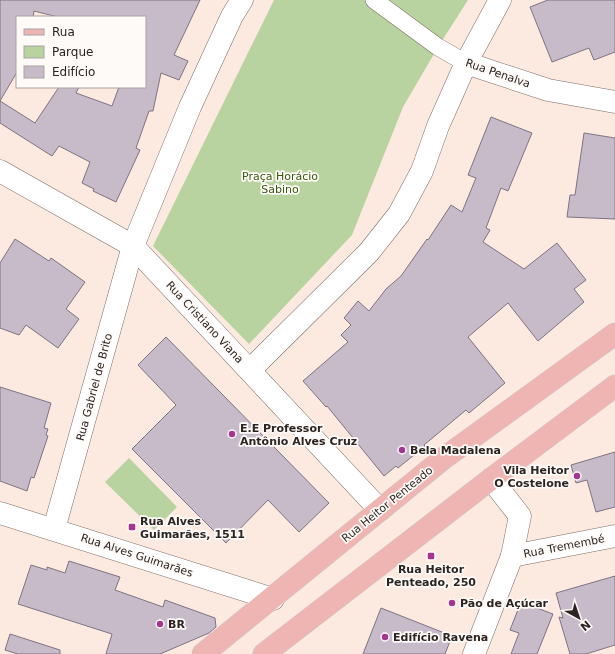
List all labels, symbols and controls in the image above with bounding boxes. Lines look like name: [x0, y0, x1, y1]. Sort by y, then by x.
legend: [16, 16, 146, 88]
text: Rua: [52, 25, 75, 39]
text: Parque: [52, 45, 93, 59]
street label: Rua Penalva: [464, 56, 532, 91]
text: Edifício: [52, 65, 95, 79]
park label: Praça Horácio Sabino: [242, 170, 318, 196]
street label: Rua Cristiano Viana: [163, 279, 246, 366]
street label: Rua Gabriel de Brito: [74, 332, 115, 442]
place label: E.E Professor Antônio Alves Cruz: [240, 422, 357, 448]
marker: E.E Professor Antônio Alves Cruz: [227, 429, 237, 439]
place label: Bela Madalena: [410, 444, 501, 457]
marker: Bela Madalena: [397, 445, 407, 455]
street label: Rua Heitor Penteado: [339, 464, 436, 545]
place label: Vila Heitor O Costelone: [494, 464, 570, 490]
marker: Vila Heitor O Costelone: [572, 471, 582, 481]
place label: Rua Alves Guimarães, 1511: [140, 515, 245, 541]
marker: Rua Alves Guimarães, 1511: [127, 522, 137, 532]
street label: Rua Alves Guimarães: [79, 531, 195, 580]
street label: Rua Tremembé: [522, 532, 606, 561]
marker: Rua Heitor Penteado, 250: [426, 551, 436, 561]
place label: Rua Heitor Penteado, 250: [386, 563, 476, 589]
place label: Pão de Açúcar: [460, 597, 549, 610]
marker: Pão de Açúcar: [447, 598, 457, 608]
north arrow: [559, 598, 599, 638]
text: N: [577, 617, 593, 633]
place label: BR: [168, 618, 185, 631]
marker: BR: [155, 619, 165, 629]
place label: Edifício Ravena: [393, 631, 488, 644]
marker: Edifício Ravena: [380, 632, 390, 642]

